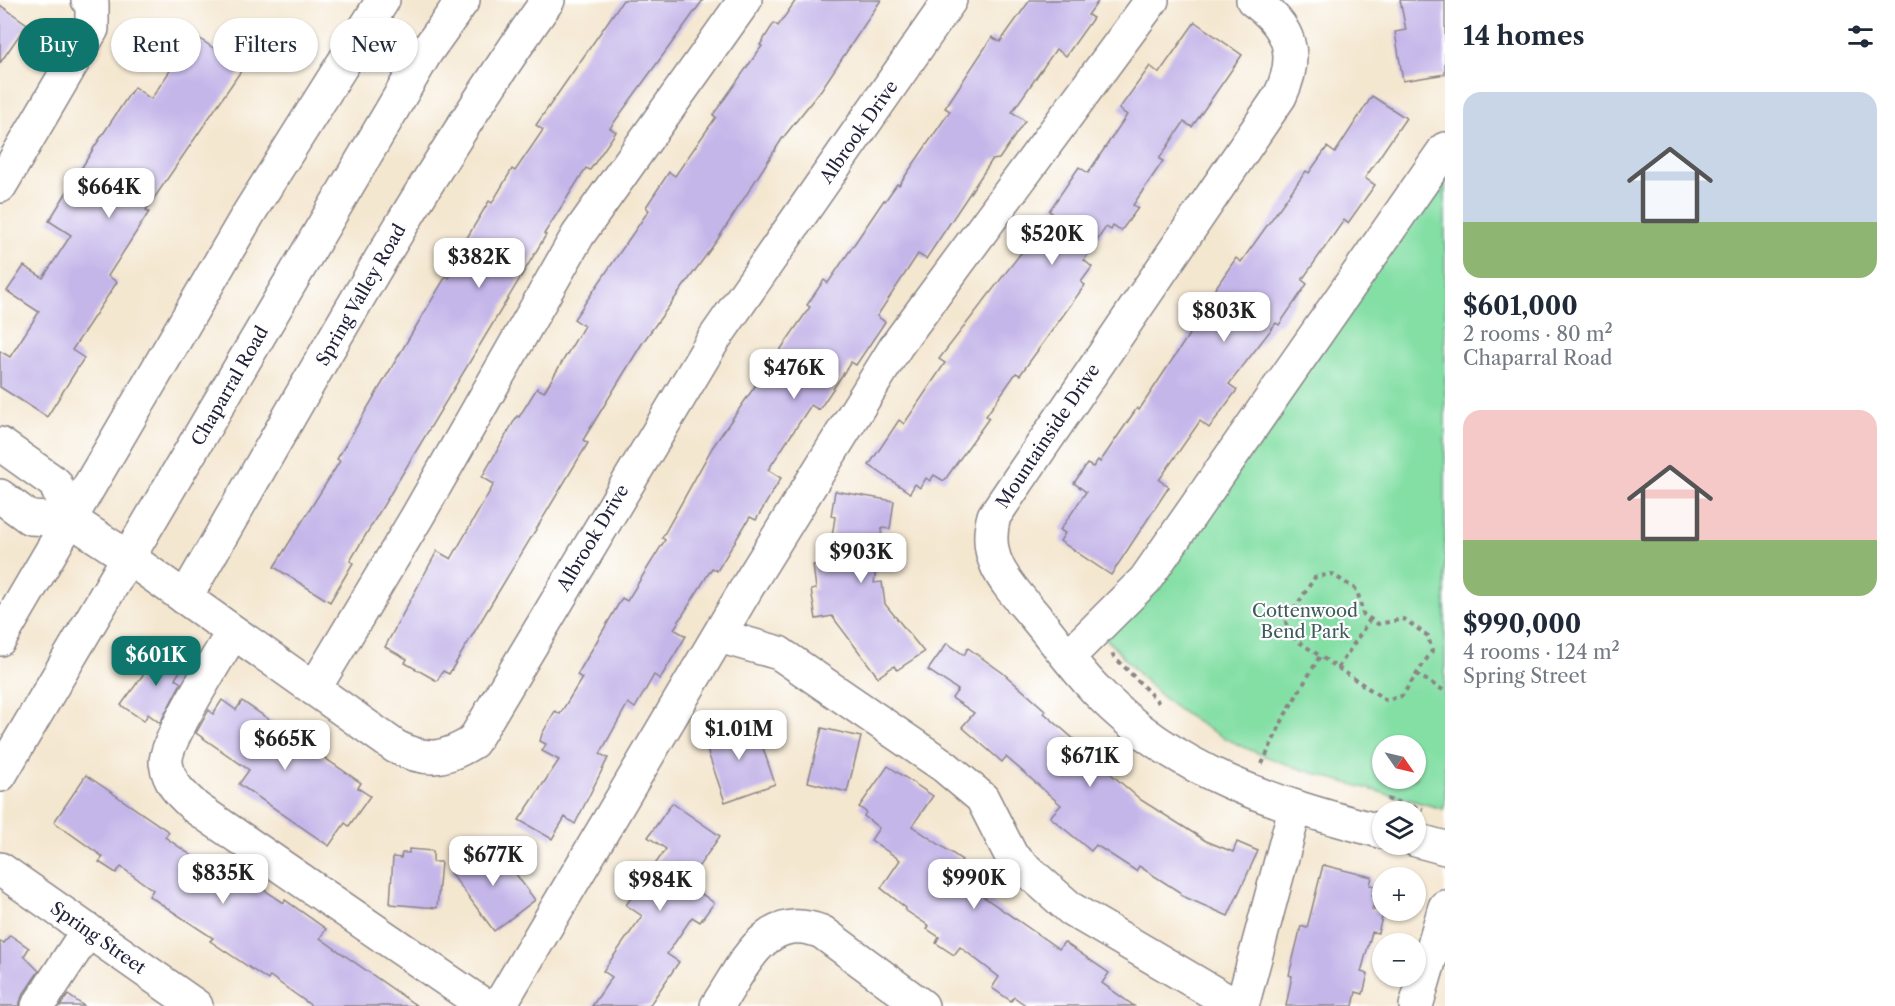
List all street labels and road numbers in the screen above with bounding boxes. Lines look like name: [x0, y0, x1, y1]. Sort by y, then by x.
street label: Albrook Drive: [815, 76, 903, 189]
street label: Spring Valley Road: [312, 220, 410, 370]
street label: Chaparral Road: [187, 322, 273, 450]
street label: Mountainside Drive: [991, 360, 1105, 512]
street label: Albrook Drive: [552, 481, 633, 596]
street label: Spring Street: [46, 897, 150, 979]

